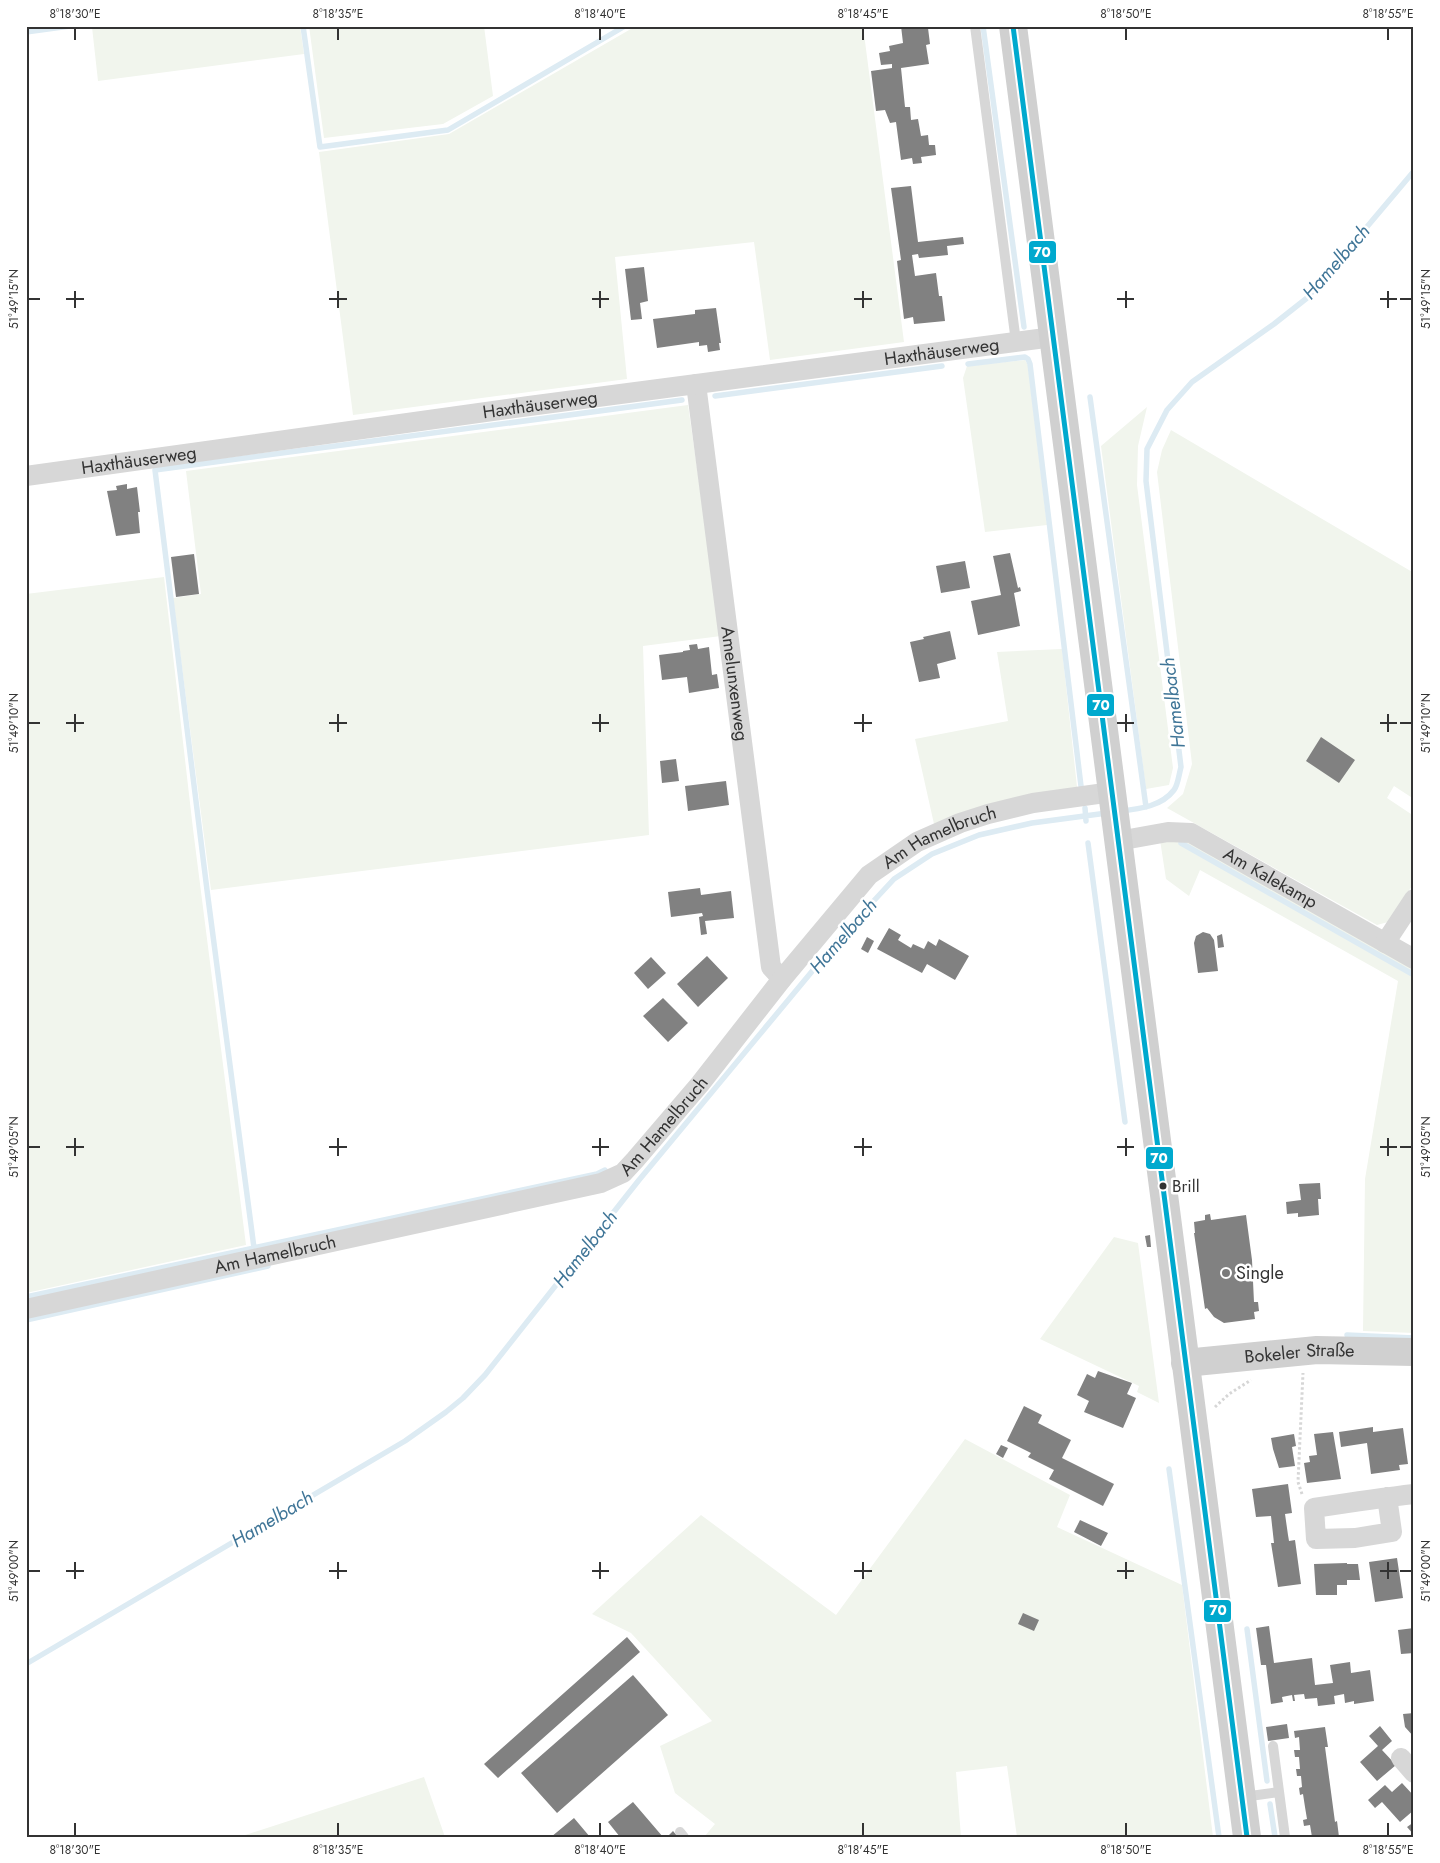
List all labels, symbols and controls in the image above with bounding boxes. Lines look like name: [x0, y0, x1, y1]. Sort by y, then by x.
text: 8°18'30"E: [49, 5, 101, 23]
text: 8°18'35"E: [313, 5, 363, 23]
text: 8°18'40"E: [574, 5, 626, 23]
text: 8°18'45"E: [837, 5, 889, 23]
text: 8°18'50"E: [1100, 5, 1152, 23]
text: 8°18'55"E: [1363, 5, 1413, 23]
water label: Hamelbach: [1296, 219, 1376, 305]
line badge: 70: [1028, 240, 1057, 264]
text: 70: [1033, 242, 1051, 262]
text: 51°49'15"N: [5, 269, 23, 329]
text: 51°49'15"N: [1417, 269, 1435, 329]
street label: Haxthäuserweg: [882, 331, 1001, 372]
street label: Haxthäuserweg: [481, 384, 599, 425]
street label: Haxthäuserweg: [80, 439, 198, 481]
street label: Amelunxenweg: [714, 624, 755, 743]
water label: Hamelbach: [1154, 656, 1192, 750]
text: 51°49'10"N: [5, 693, 23, 753]
line badge: 70: [1086, 693, 1115, 717]
text: 51°49'10"N: [1417, 693, 1435, 753]
text: 70: [1092, 695, 1110, 715]
street label: Am Hamelbruch: [877, 799, 999, 875]
street label: Am Kalekamp: [1218, 841, 1322, 915]
water label: Hamelbach: [803, 893, 883, 979]
street label: Am Hamelbruch: [613, 1071, 714, 1182]
text: 51°49'05"N: [5, 1116, 23, 1178]
text: 51°49'05"N: [1417, 1116, 1435, 1178]
line badge: 70: [1145, 1146, 1174, 1170]
text: 70: [1150, 1148, 1168, 1168]
place label: Brill: [1172, 1174, 1200, 1198]
marker: Brill: [1158, 1181, 1168, 1191]
water label: Hamelbach: [546, 1205, 624, 1293]
street label: Am Hamelbruch: [212, 1228, 339, 1280]
place label: Single: [1236, 1260, 1284, 1286]
marker: Single: [1220, 1267, 1232, 1279]
street label: Bokeler Straße: [1243, 1337, 1355, 1370]
water label: Hamelbach: [226, 1484, 318, 1554]
text: 51°49'00"N: [5, 1540, 23, 1602]
text: 51°49'00"N: [1417, 1540, 1435, 1602]
line badge: 70: [1203, 1599, 1232, 1623]
text: 70: [1209, 1600, 1227, 1620]
text: 8°18'30"E: [49, 1841, 101, 1859]
text: 8°18'35"E: [313, 1841, 363, 1859]
text: 8°18'40"E: [574, 1841, 626, 1859]
text: 8°18'45"E: [837, 1841, 889, 1859]
text: 8°18'50"E: [1100, 1841, 1152, 1859]
text: 8°18'55"E: [1363, 1841, 1413, 1859]

